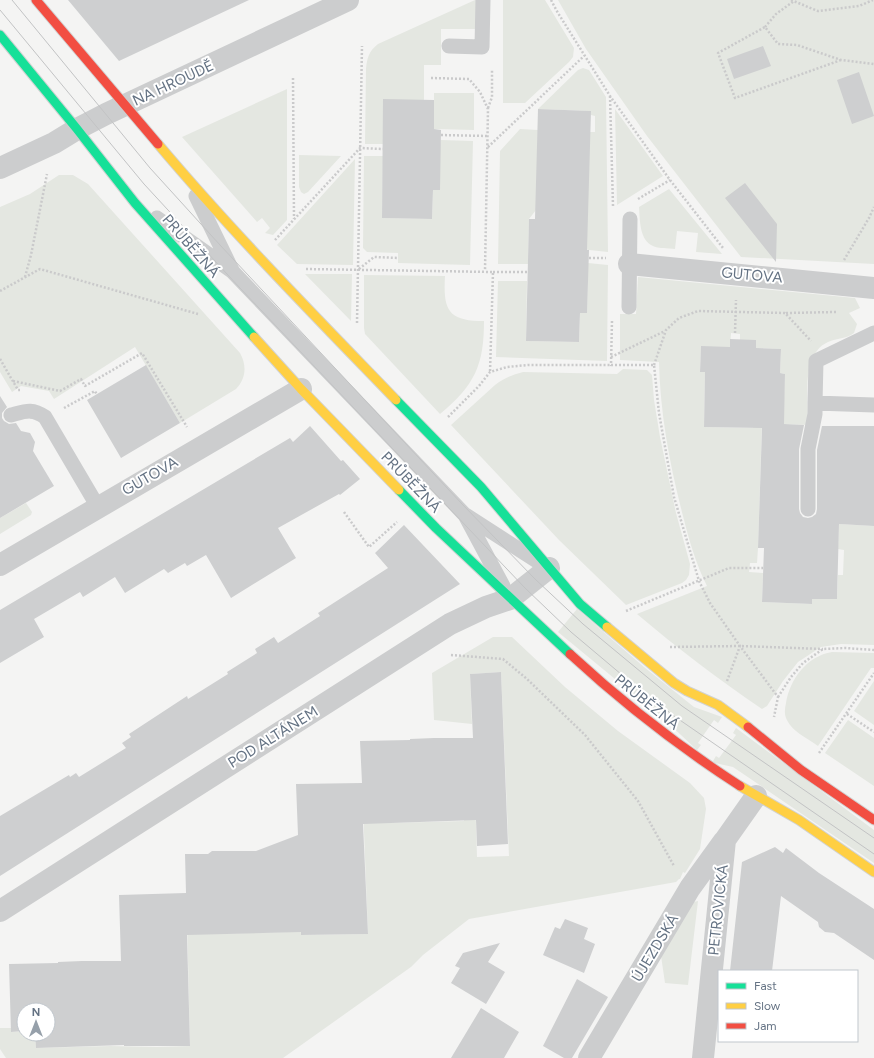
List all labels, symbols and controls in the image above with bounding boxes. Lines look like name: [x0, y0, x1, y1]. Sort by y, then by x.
street label: NA HROUDĚ: [130, 56, 216, 110]
street label: PRŮBĚŽNÁ: [159, 210, 224, 281]
street label: GUTOVA: [721, 263, 783, 287]
street label: PRŮBĚŽNÁ: [377, 447, 445, 516]
street label: GUTOVA: [119, 453, 181, 499]
street label: PRŮBĚŽNÁ: [611, 670, 684, 734]
street label: POD ALTÁNEM: [225, 702, 321, 772]
street label: PETROVICKÁ: [704, 864, 732, 956]
street label: ÚJEZDSKÁ: [628, 911, 682, 985]
legend: [718, 970, 858, 1042]
text: Fast: [754, 979, 777, 993]
text: Slow: [754, 999, 781, 1013]
north arrow: [16, 1002, 56, 1042]
text: N: [32, 1006, 40, 1019]
text: Jam: [754, 1019, 777, 1033]

